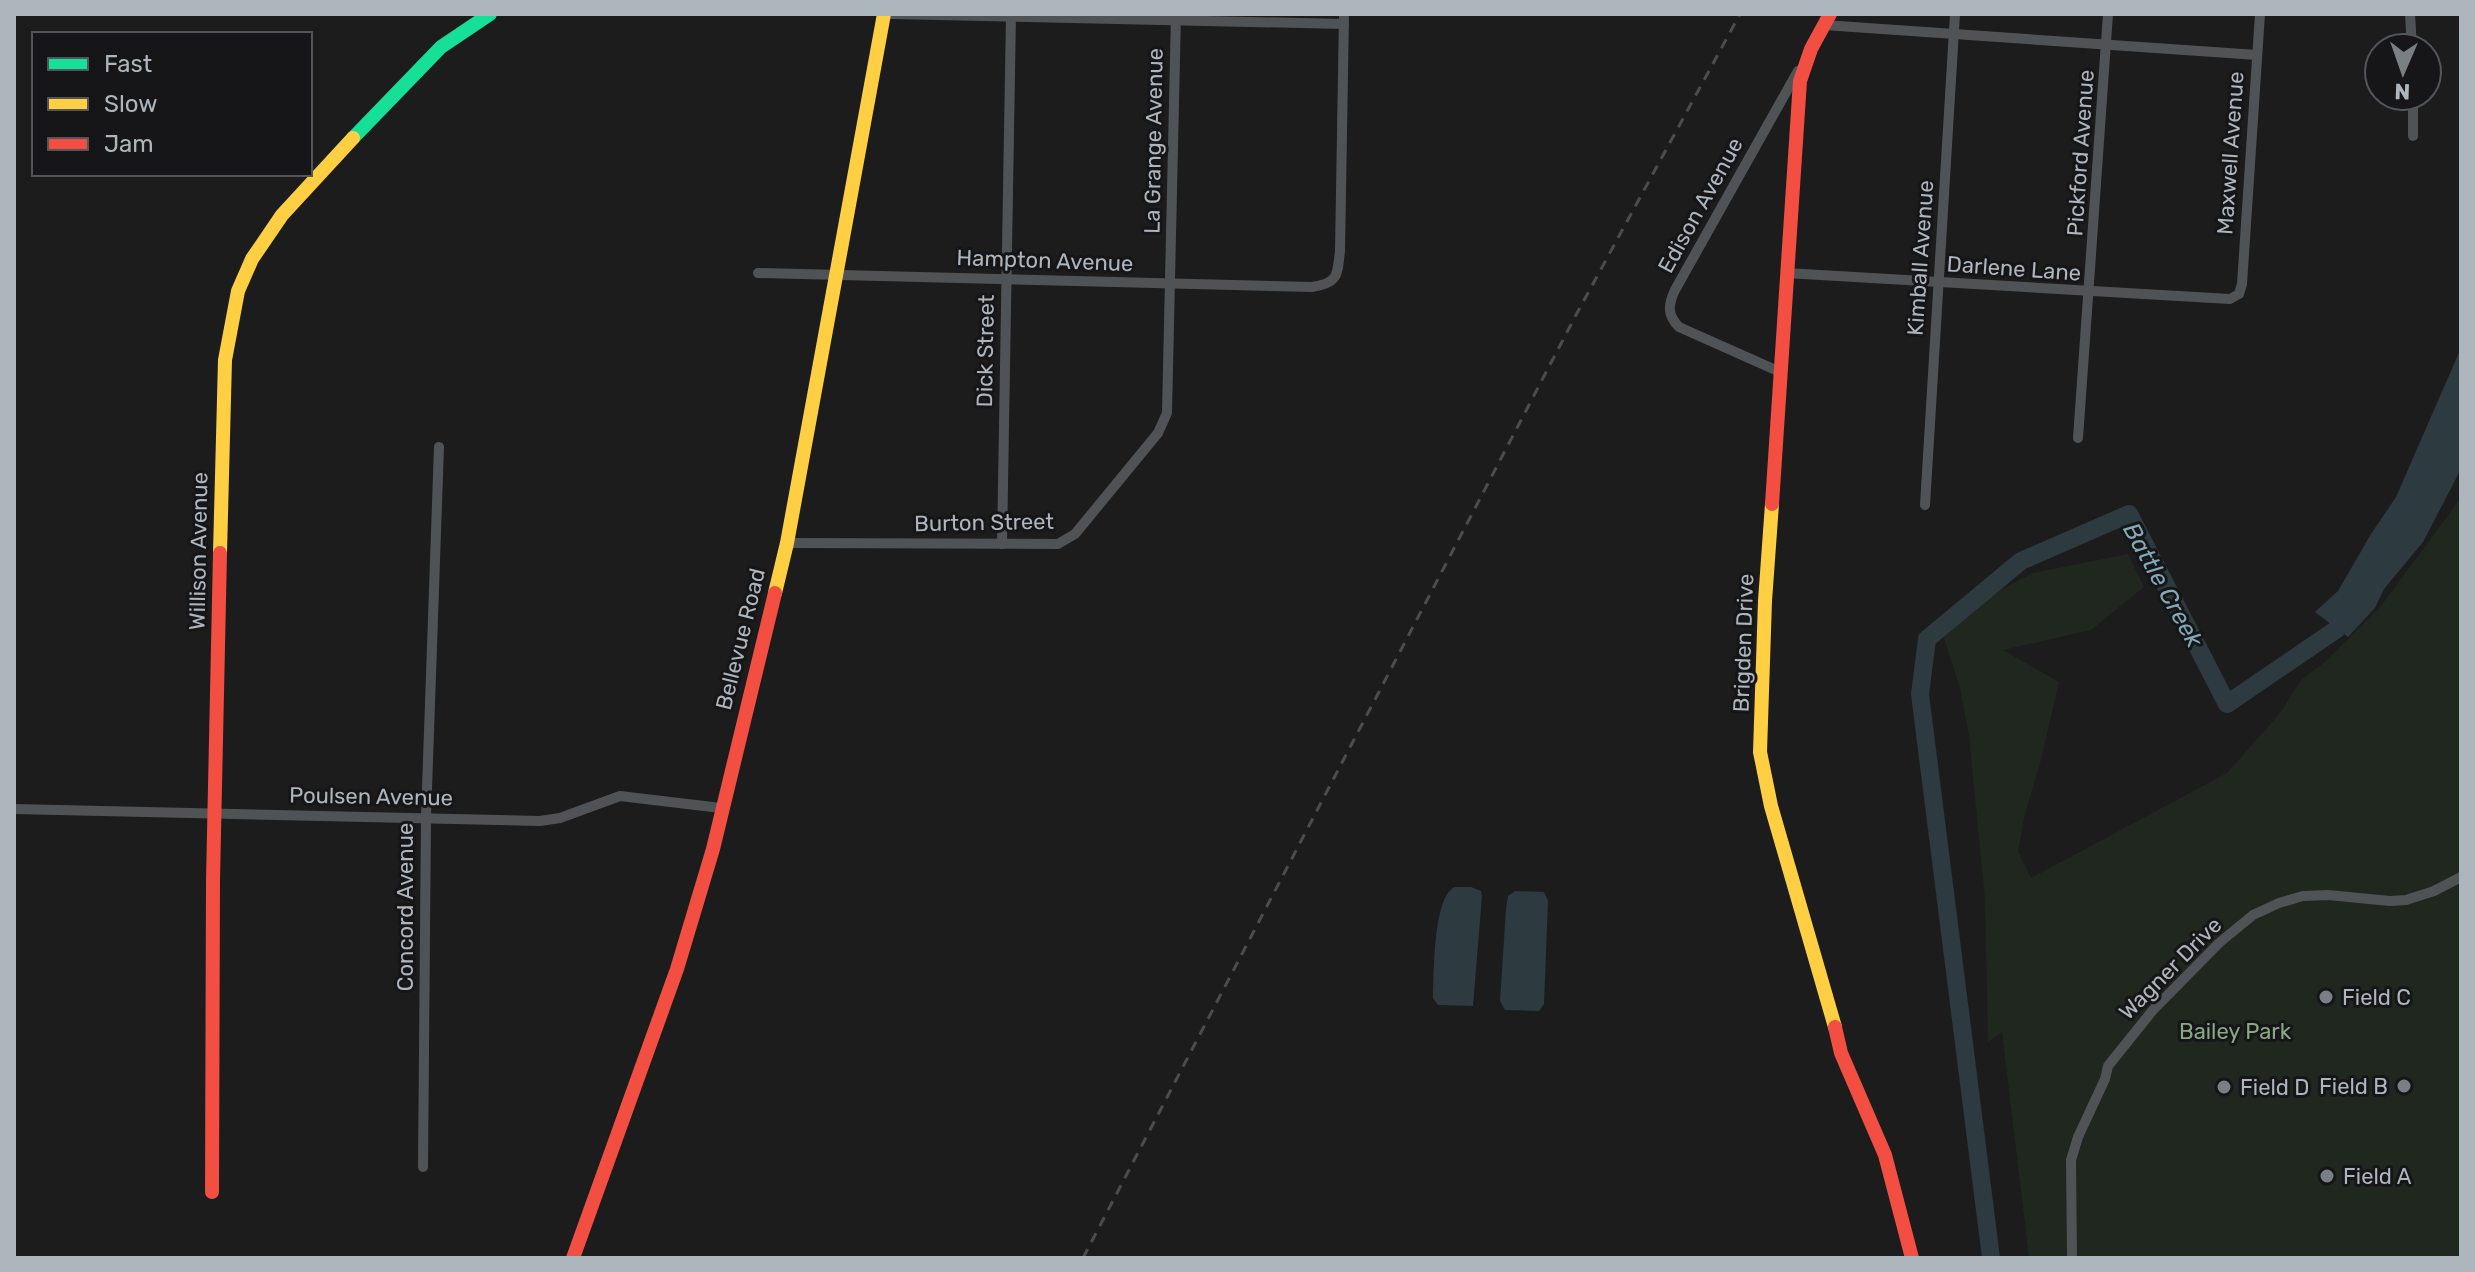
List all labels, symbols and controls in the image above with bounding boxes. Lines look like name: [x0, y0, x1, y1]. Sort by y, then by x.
legend: [32, 32, 312, 176]
north arrow: [2363, 32, 2443, 112]
street label: La Grange Avenue: [1138, 48, 1169, 234]
text: Fast: [104, 50, 152, 78]
street label: Pickford Avenue: [2061, 69, 2100, 237]
street label: Maxwell Avenue: [2211, 70, 2250, 236]
text: N: [2394, 78, 2411, 105]
text: Slow: [104, 90, 157, 118]
text: Jam: [104, 130, 154, 158]
street label: Edison Avenue: [1652, 133, 1749, 278]
street label: Kimball Avenue: [1902, 179, 1939, 337]
street label: Hampton Avenue: [956, 244, 1134, 277]
street label: Darlene Lane: [1946, 250, 2082, 287]
street label: Dick Street: [971, 294, 1000, 408]
street label: Willison Avenue: [184, 472, 213, 630]
street label: Burton Street: [914, 508, 1055, 537]
water label: Battle Creek: [2117, 518, 2209, 653]
street label: Bellevue Road: [710, 566, 771, 713]
street label: Brigden Drive: [1728, 573, 1759, 713]
street label: Poulsen Avenue: [289, 782, 453, 811]
street label: Concord Avenue: [392, 823, 419, 991]
street label: Wagner Drive: [2113, 911, 2227, 1025]
place label: Field C: [2342, 984, 2411, 1011]
marker: Field C: [2317, 988, 2335, 1006]
park label: Bailey Park: [2179, 1018, 2292, 1045]
place label: Field B: [2319, 1073, 2388, 1100]
place label: Field D: [2240, 1074, 2309, 1101]
marker: Field B: [2395, 1077, 2413, 1095]
marker: Field D: [2215, 1078, 2233, 1096]
place label: Field A: [2343, 1163, 2412, 1190]
marker: Field A: [2318, 1167, 2336, 1185]

